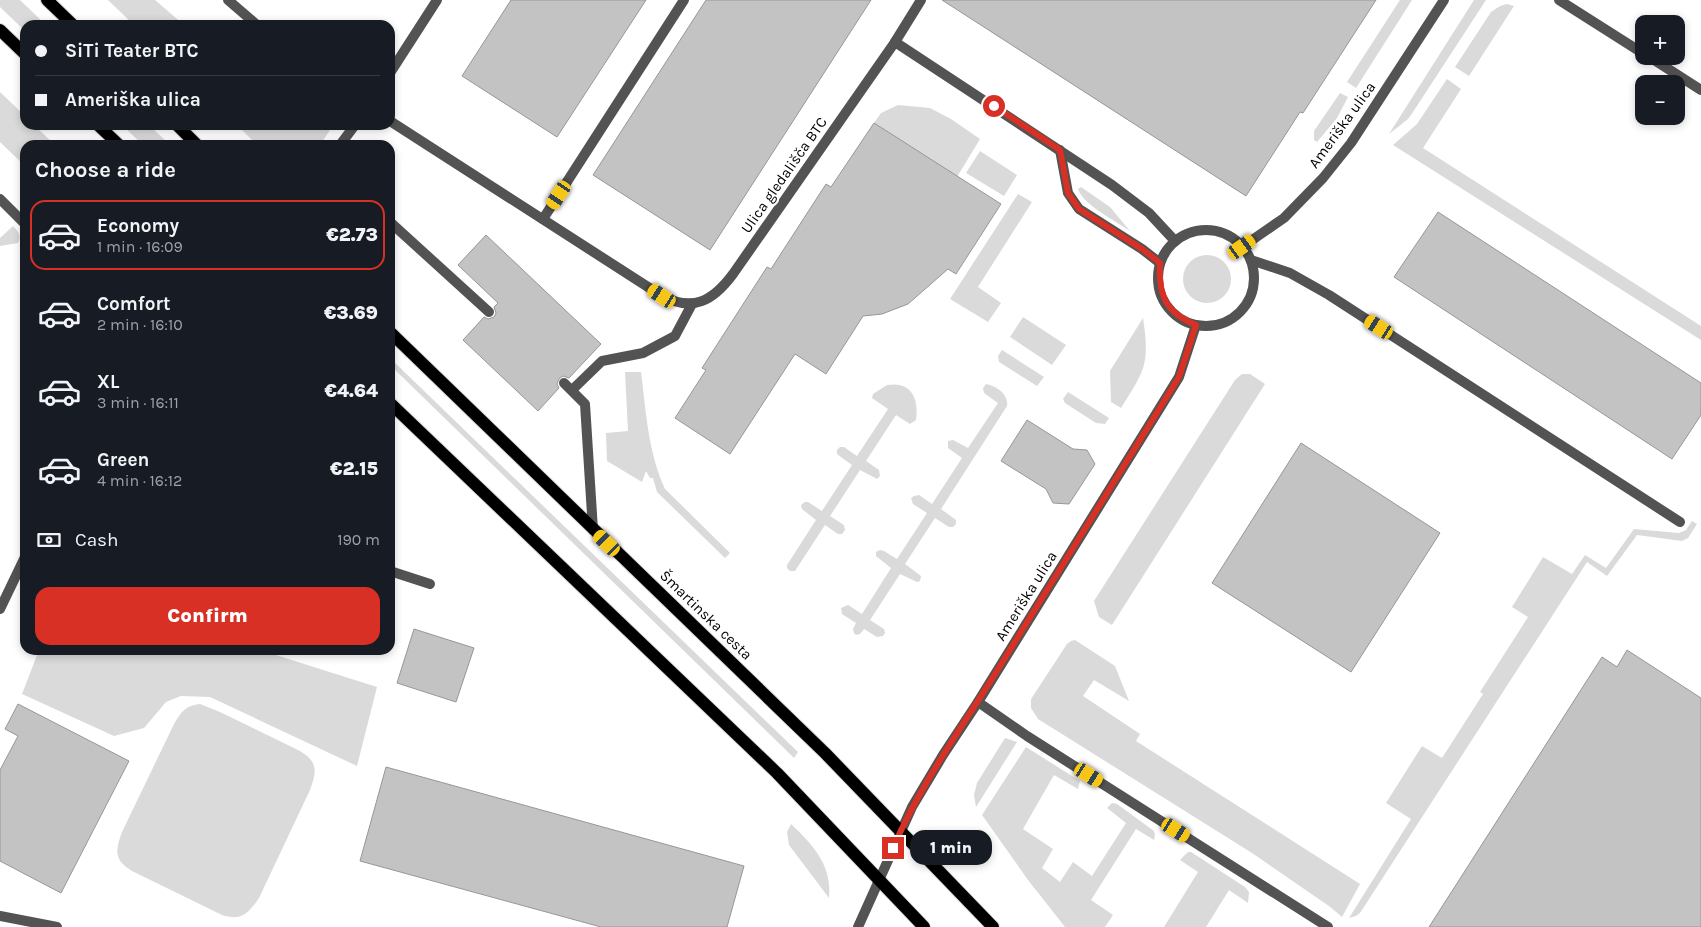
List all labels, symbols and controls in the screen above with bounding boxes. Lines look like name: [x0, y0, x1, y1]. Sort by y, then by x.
map controls: [1635, 15, 1685, 125]
button: +: [1635, 15, 1685, 65]
text: SiTi Teater BTC: [65, 40, 198, 62]
button: −: [1635, 75, 1685, 125]
street label: Ameriška ulica: [1305, 78, 1379, 172]
text: Ameriška ulica: [65, 89, 201, 111]
route start: [983, 95, 1005, 117]
street label: Ulica gledališča BTC: [737, 113, 831, 237]
text: Choose a ride: [35, 157, 176, 183]
car: [544, 178, 573, 212]
icon: car: [37, 213, 82, 258]
text: Economy: [97, 215, 179, 237]
text: €2.73: [326, 224, 378, 246]
car: [1225, 232, 1258, 262]
text: 1 min · 16:09: [97, 237, 183, 256]
car: [645, 282, 678, 310]
icon: car: [37, 291, 82, 336]
text: Comfort: [97, 293, 171, 315]
text: €3.69: [324, 302, 378, 324]
car: [1362, 313, 1395, 341]
text: 2 min · 16:10: [97, 315, 183, 334]
icon: car: [37, 369, 82, 414]
text: XL: [97, 371, 119, 393]
text: €4.64: [324, 380, 378, 402]
text: 3 min · 16:11: [97, 393, 179, 412]
icon: car: [37, 447, 82, 492]
text: Green: [97, 449, 149, 471]
text: €2.15: [330, 458, 378, 480]
text: 4 min · 16:12: [97, 471, 182, 490]
icon: cash: [35, 526, 63, 554]
car: [590, 527, 623, 559]
text: Cash: [75, 529, 119, 551]
text: 190 m: [337, 530, 380, 549]
street label: Ameriška ulica: [991, 548, 1061, 644]
street label: Šmartinska cesta: [656, 566, 756, 664]
button: Confirm: [35, 587, 380, 645]
car: [1072, 761, 1105, 789]
car: [1159, 816, 1192, 844]
callout: 1 min: [910, 830, 993, 866]
route end: [882, 837, 904, 859]
text: 1 min: [930, 838, 972, 857]

